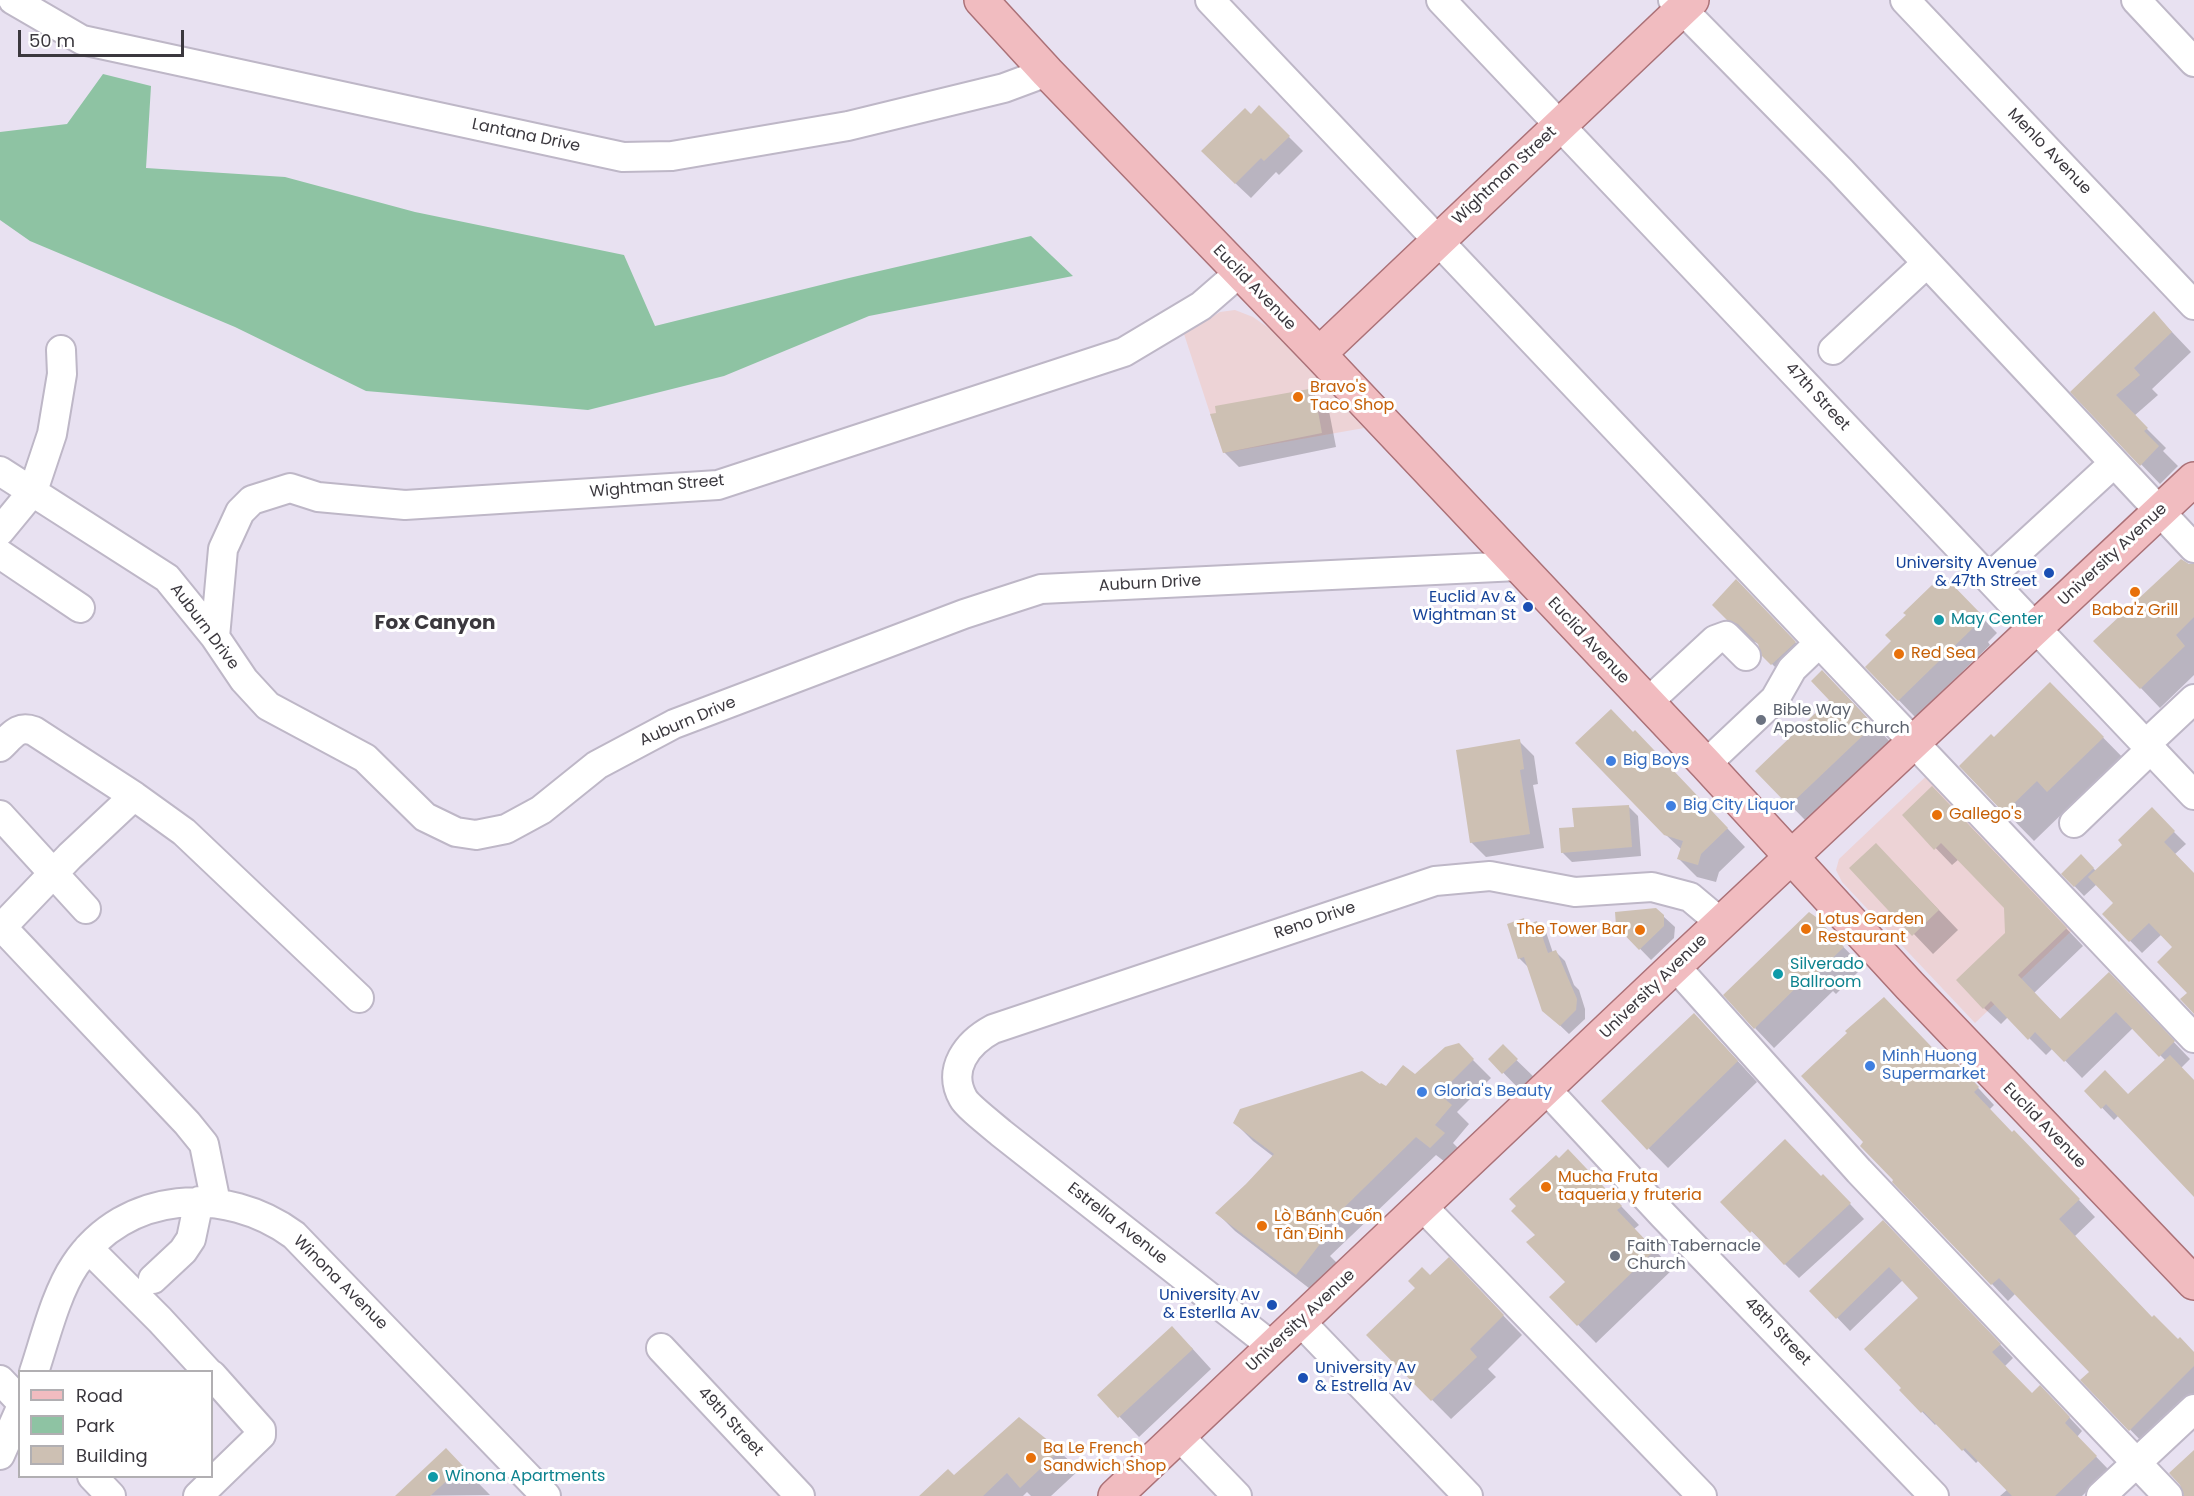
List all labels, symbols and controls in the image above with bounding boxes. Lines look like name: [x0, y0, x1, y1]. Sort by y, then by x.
scale bar: [21, 18, 188, 56]
text: 50 m: [29, 28, 75, 53]
street label: Menlo Avenue: [2003, 105, 2095, 199]
street label: Lantana Drive: [470, 115, 582, 157]
street label: Wightman Street: [1449, 123, 1561, 229]
street label: Euclid Avenue: [1208, 241, 1300, 335]
street label: 47th Street: [1781, 359, 1853, 435]
place label: Bravo's Taco Shop: [1310, 378, 1394, 416]
marker: Bravo's Taco Shop: [1291, 390, 1305, 404]
street label: Wightman Street: [589, 472, 725, 502]
street label: University Avenue: [2055, 500, 2171, 610]
place label: University Avenue & 47th Street: [1896, 554, 2037, 592]
marker: University Avenue & 47th Street: [2042, 566, 2056, 580]
street label: Auburn Drive: [1098, 572, 1202, 596]
street label: Auburn Drive: [165, 580, 243, 674]
marker: Baba'z Grill: [2128, 585, 2142, 599]
place label: Euclid Av & Wightman St: [1413, 588, 1516, 626]
street label: Euclid Avenue: [1543, 594, 1633, 688]
marker: Euclid Av & Wightman St: [1521, 600, 1535, 614]
place label: Baba'z Grill: [2092, 601, 2178, 621]
place label: May Center: [1951, 610, 2043, 630]
district label: Fox Canyon: [375, 612, 495, 636]
marker: May Center: [1932, 613, 1946, 627]
place label: Red Sea: [1911, 644, 1976, 664]
marker: Red Sea: [1892, 647, 1906, 661]
street label: Auburn Drive: [637, 693, 739, 751]
place label: Bible Way Apostolic Church: [1773, 701, 1910, 739]
marker: Bible Way Apostolic Church: [1754, 713, 1768, 727]
place label: Big Boys: [1623, 751, 1689, 771]
marker: Big Boys: [1604, 754, 1618, 768]
place label: Big City Liquor: [1683, 796, 1795, 816]
marker: Big City Liquor: [1664, 799, 1678, 813]
place label: Gallego's: [1949, 805, 2022, 825]
marker: Gallego's: [1930, 808, 1944, 822]
street label: Reno Drive: [1272, 898, 1358, 944]
place label: Lotus Garden Restaurant: [1818, 910, 1924, 948]
place label: The Tower Bar: [1516, 920, 1628, 940]
marker: Lotus Garden Restaurant: [1799, 922, 1813, 936]
marker: The Tower Bar: [1633, 923, 1647, 937]
street label: University Avenue: [1597, 931, 1711, 1043]
place label: Silverado Ballroom: [1790, 955, 1864, 993]
marker: Silverado Ballroom: [1771, 967, 1785, 981]
place label: Minh Huong Supermarket: [1882, 1047, 1986, 1085]
marker: Minh Huong Supermarket: [1863, 1059, 1877, 1073]
street label: Euclid Avenue: [1998, 1079, 2090, 1173]
place label: Gloria's Beauty: [1434, 1082, 1552, 1102]
marker: Gloria's Beauty: [1415, 1085, 1429, 1099]
place label: Mucha Fruta taqueria y fruteria: [1558, 1168, 1702, 1206]
street label: Estrella Avenue: [1063, 1179, 1171, 1269]
marker: Mucha Fruta taqueria y fruteria: [1539, 1180, 1553, 1194]
place label: Lò Bánh Cuốn Tân Định: [1274, 1207, 1383, 1245]
marker: Lò Bánh Cuốn Tân Định: [1255, 1219, 1269, 1233]
street label: Winona Avenue: [289, 1232, 391, 1334]
place label: Faith Tabernacle Church: [1627, 1237, 1761, 1275]
marker: Faith Tabernacle Church: [1608, 1249, 1622, 1263]
street label: University Avenue: [1243, 1266, 1359, 1376]
place label: University Av & Esterlla Av: [1159, 1286, 1260, 1324]
street label: 48th Street: [1740, 1294, 1814, 1370]
marker: University Av & Esterlla Av: [1265, 1298, 1279, 1312]
place label: University Av & Estrella Av: [1315, 1359, 1416, 1397]
legend: [18, 1370, 213, 1478]
marker: University Av & Estrella Av: [1296, 1371, 1310, 1385]
text: Road: [76, 1383, 123, 1408]
street label: 49th Street: [693, 1384, 767, 1460]
text: Park: [76, 1413, 115, 1438]
place label: Ba Le French Sandwich Shop: [1043, 1439, 1166, 1477]
text: Building: [76, 1443, 148, 1468]
marker: Ba Le French Sandwich Shop: [1024, 1451, 1038, 1465]
place label: Winona Apartments: [445, 1467, 605, 1487]
marker: Winona Apartments: [426, 1470, 440, 1484]

